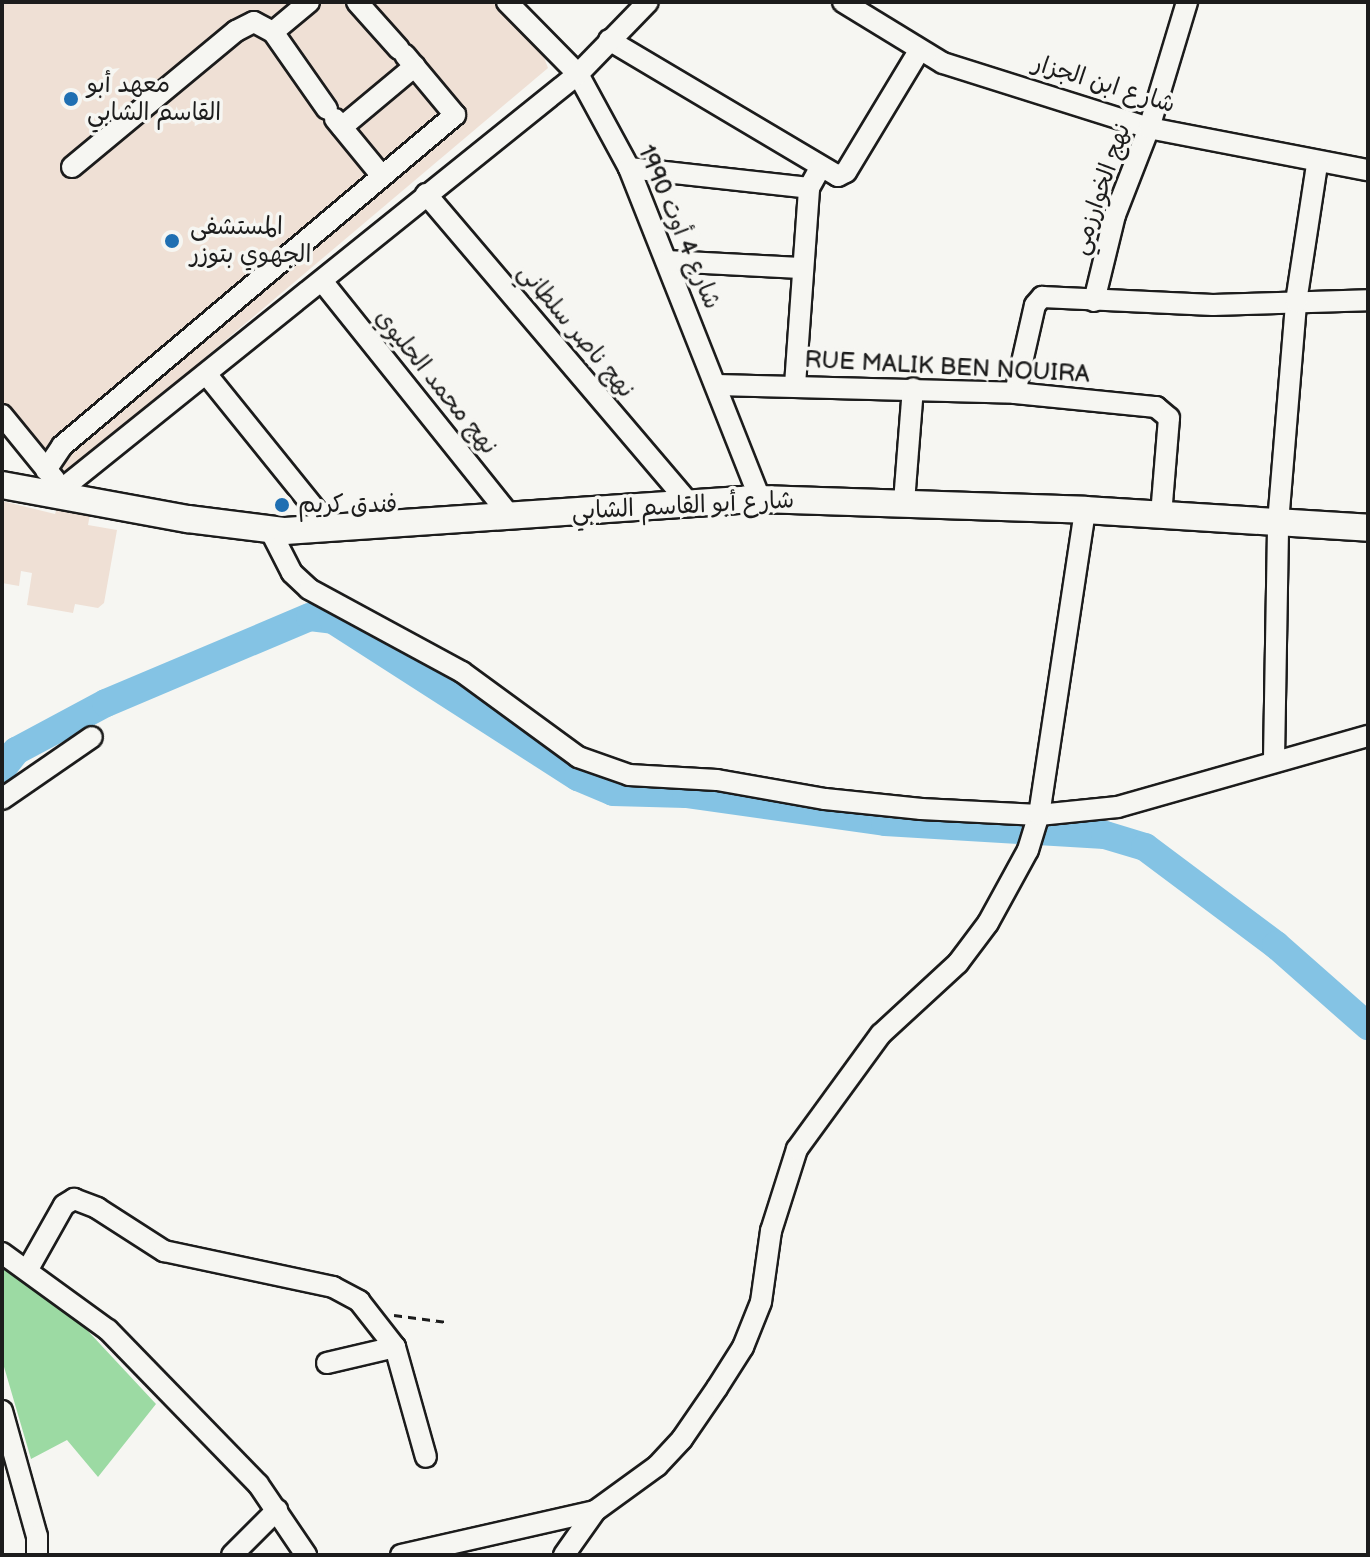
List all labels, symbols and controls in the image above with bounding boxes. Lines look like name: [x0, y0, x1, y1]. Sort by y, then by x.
street label: شارع ابن الجزار: [1029, 49, 1179, 119]
place label: معهد أبو القاسم الشابي: [87, 71, 221, 127]
marker: معهد أبو القاسم الشابي: [62, 90, 80, 108]
street label: نهج الخوارزمي: [1065, 120, 1137, 258]
street label: شارع 4 أوت 1990: [632, 141, 726, 313]
place label: المستشفى الجهوي بتوزر: [190, 213, 311, 269]
marker: المستشفى الجهوي بتوزر: [161, 230, 183, 252]
street label: نهج ناصر سلطاني: [512, 258, 640, 404]
street label: نهج محمد الحليوي: [369, 304, 503, 460]
street label: RUE MALIK BEN NOUIRA: [804, 345, 1090, 389]
street label: شارع أبو القاسم الشابي: [571, 486, 795, 526]
place label: فندق كريم: [298, 491, 397, 519]
marker: فندق كريم: [273, 496, 291, 514]

